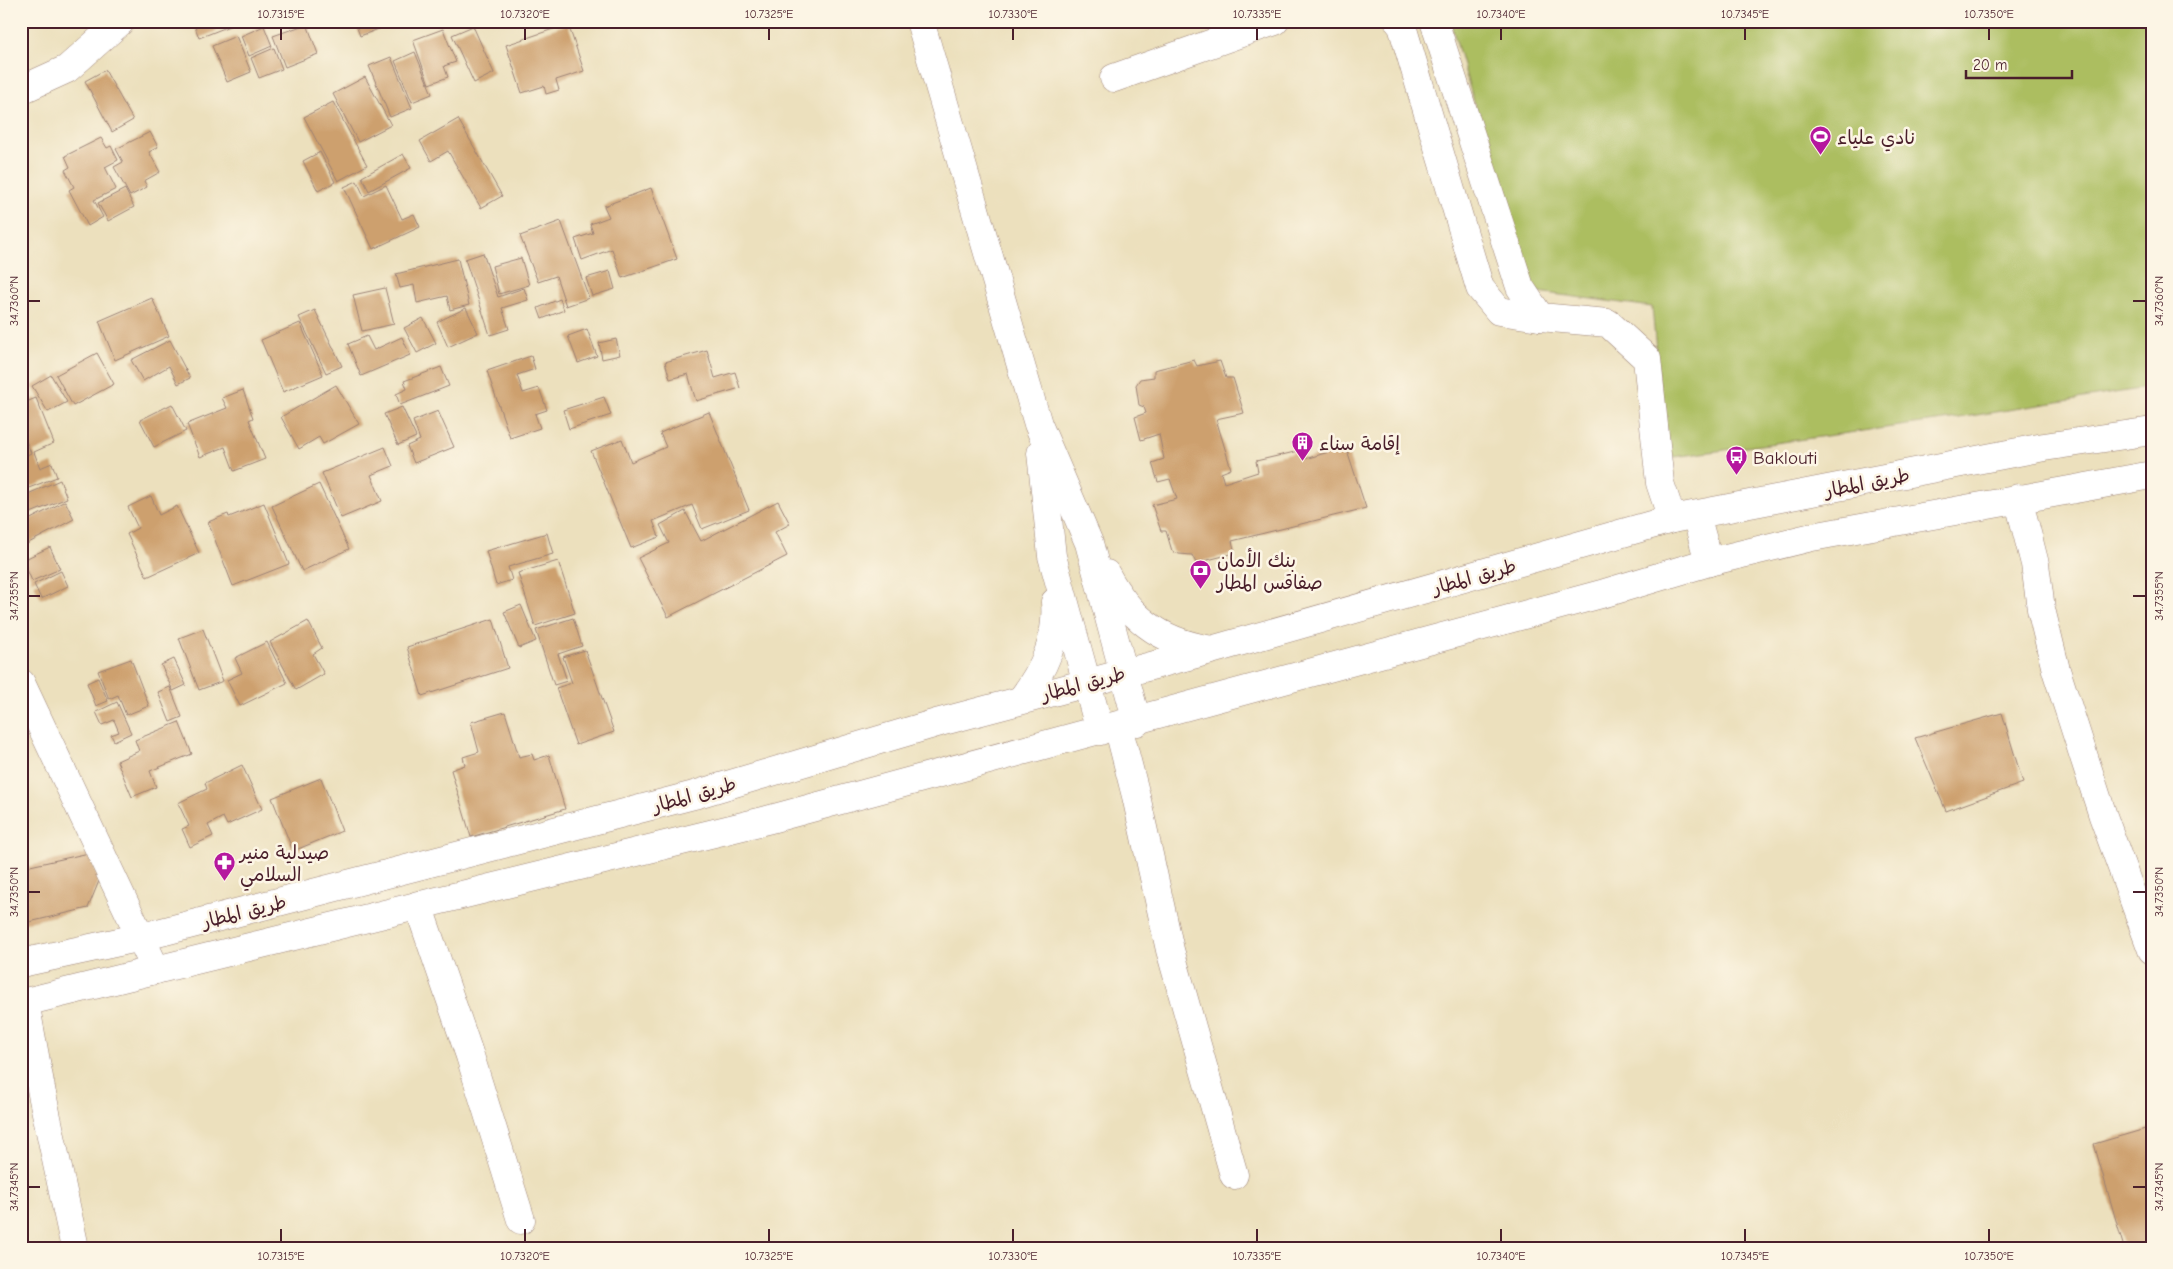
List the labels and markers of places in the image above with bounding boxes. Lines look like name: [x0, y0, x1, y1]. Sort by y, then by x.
sports icon: نادي علياء: [1809, 125, 1833, 156]
place label: نادي علياء: [1837, 127, 1915, 152]
building icon: إقامة سناء: [1291, 431, 1315, 462]
place label: إقامة سناء: [1319, 433, 1400, 455]
bus stop icon: Baklouti: [1725, 445, 1749, 476]
place label: Baklouti: [1753, 447, 1817, 469]
place label: بنك الأمان صفاقس المطار: [1215, 548, 1323, 594]
bank icon: بنك الأمان صفاقس المطار: [1189, 559, 1213, 590]
place label: صيدلية منير السلامي: [238, 842, 329, 891]
pharmacy icon: صيدلية منير السلامي: [212, 851, 236, 882]

